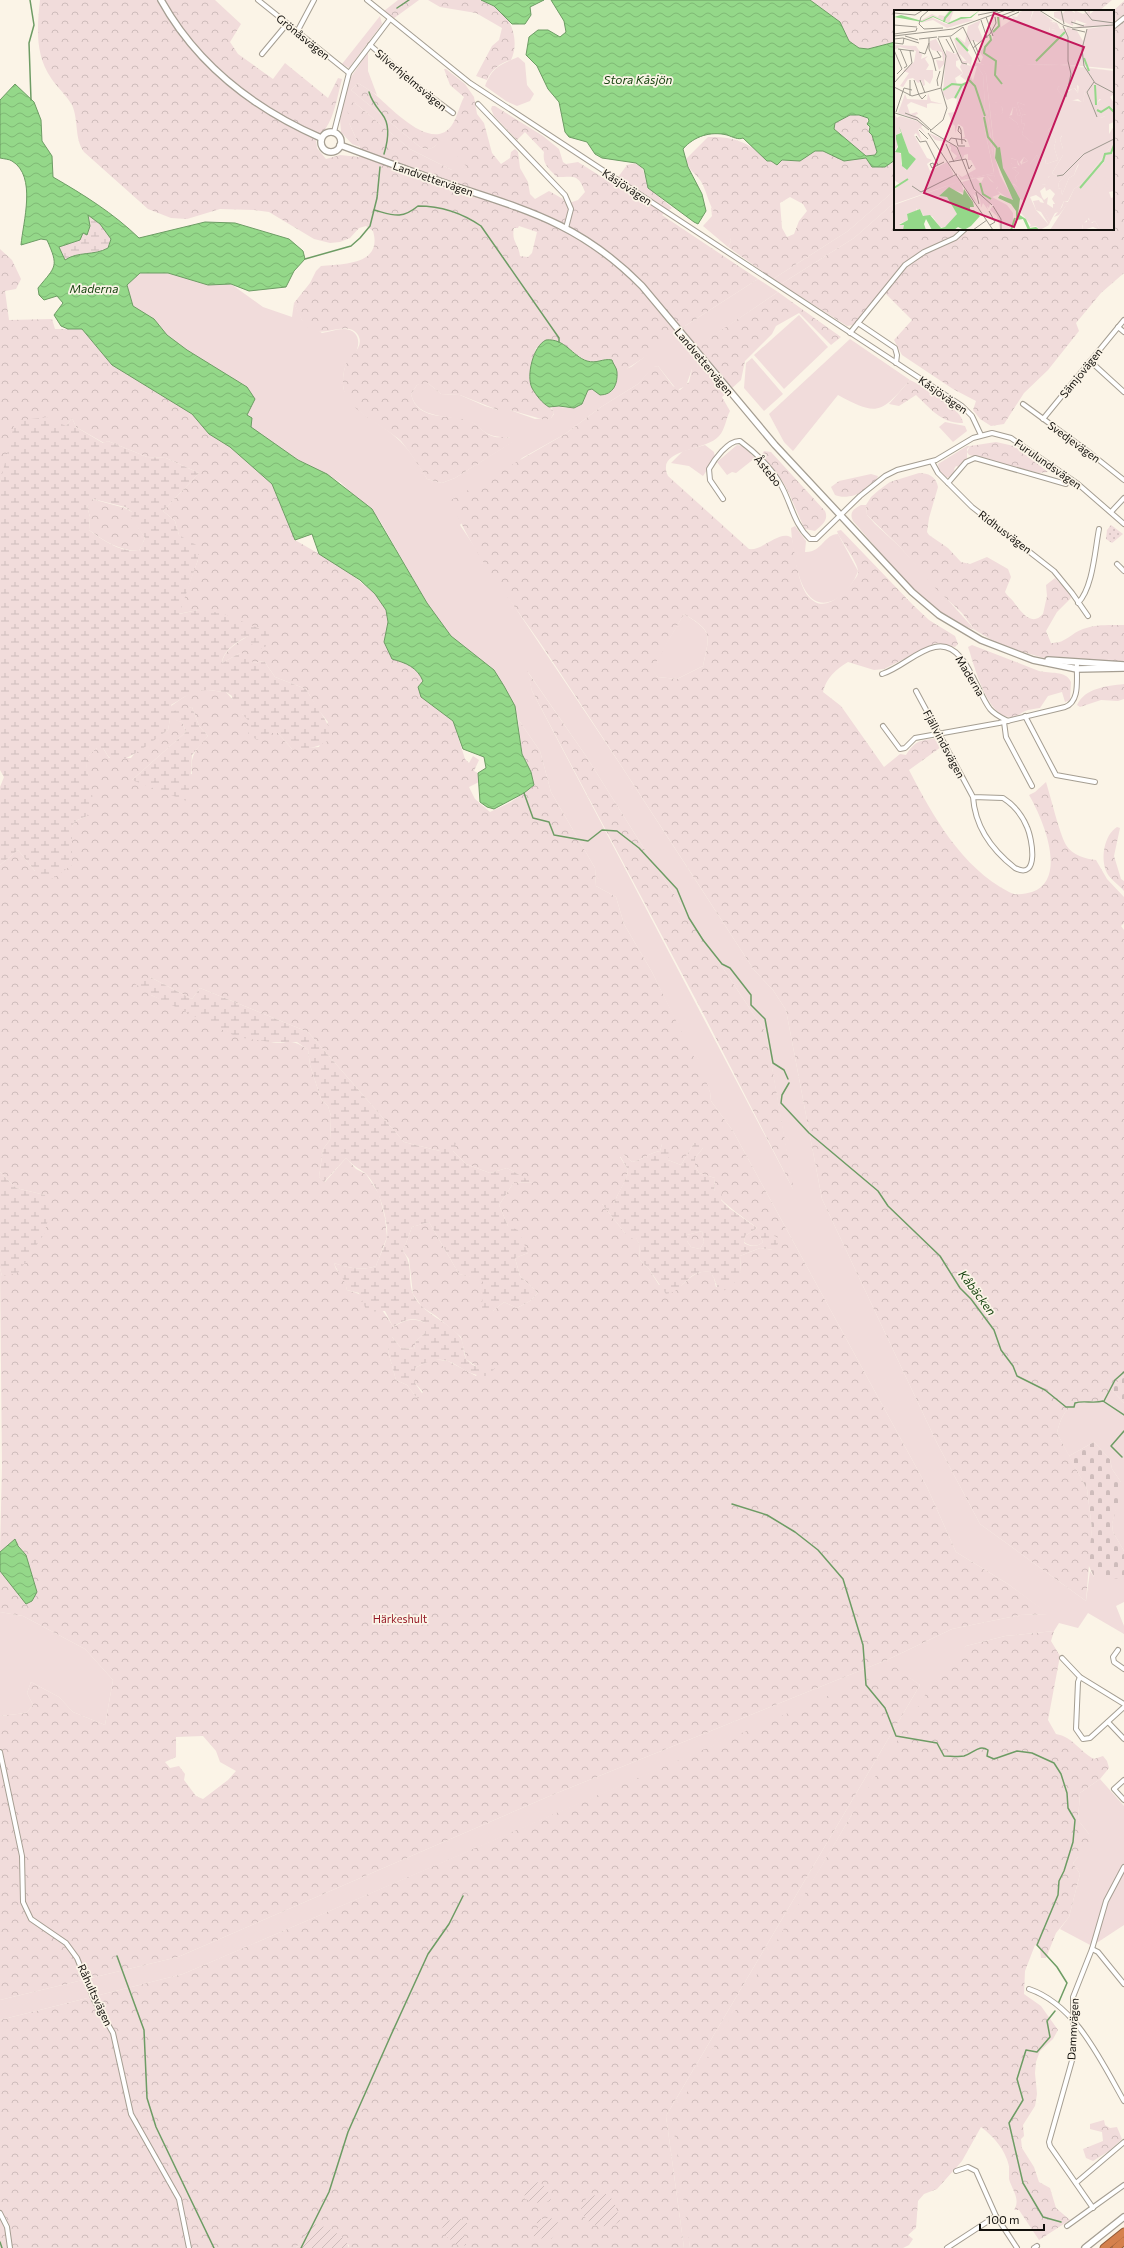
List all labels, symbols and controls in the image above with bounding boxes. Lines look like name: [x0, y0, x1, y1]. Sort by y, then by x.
inset map: [894, 10, 1114, 230]
street label: Grönåsvägen: [274, 11, 333, 62]
street label: Silverhjelmsvägen: [373, 46, 450, 113]
water label: Stora Kåsjön: [603, 72, 673, 86]
street label: Landvettervägen: [391, 159, 475, 198]
street label: Kåsjövägen: [600, 166, 654, 207]
water label: Maderna: [70, 281, 118, 295]
street label: Landvettervägen: [672, 325, 736, 398]
street label: Sämjovägen: [1057, 345, 1105, 400]
street label: Kåsjövägen: [916, 373, 970, 416]
street label: Svedjevägen: [1046, 418, 1103, 465]
street label: Furulundsvägen: [1012, 436, 1084, 491]
street label: Åstebo: [752, 452, 786, 489]
street label: Ridhusvägen: [976, 507, 1034, 556]
street label: Maderna: [953, 653, 988, 698]
street label: Fjällvindsvägen: [921, 707, 968, 780]
water label: Kåbäcken: [956, 1267, 999, 1318]
park label: Härkeshult: [373, 1612, 428, 1625]
street label: Råhultsvägen: [75, 1962, 115, 2028]
street label: Dammvägen: [1064, 1998, 1081, 2060]
scale bar: [980, 2206, 1044, 2232]
text: 100 m: [986, 2212, 1020, 2226]

